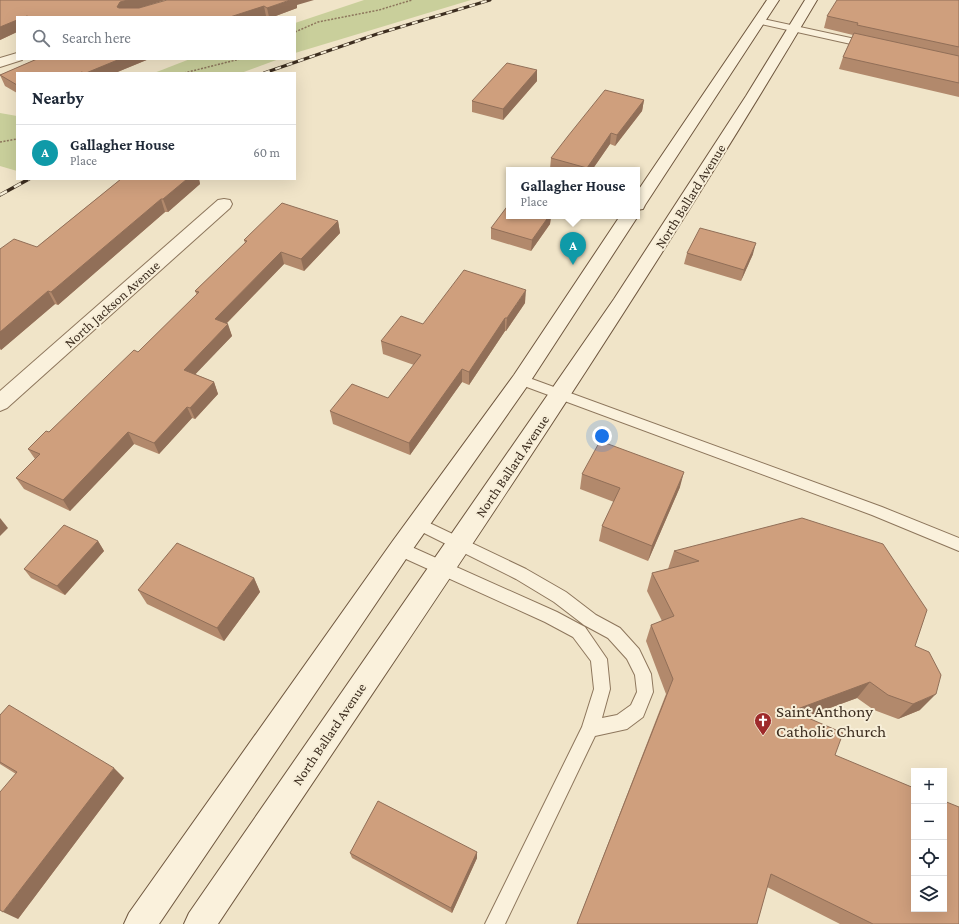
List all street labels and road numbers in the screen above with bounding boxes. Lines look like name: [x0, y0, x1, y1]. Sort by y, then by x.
street label: North Ballard Avenue: [651, 141, 729, 251]
street label: North Jackson Avenue: [61, 257, 163, 351]
street label: North Ballard Avenue: [472, 412, 552, 520]
street label: North Ballard Avenue: [289, 680, 369, 788]

